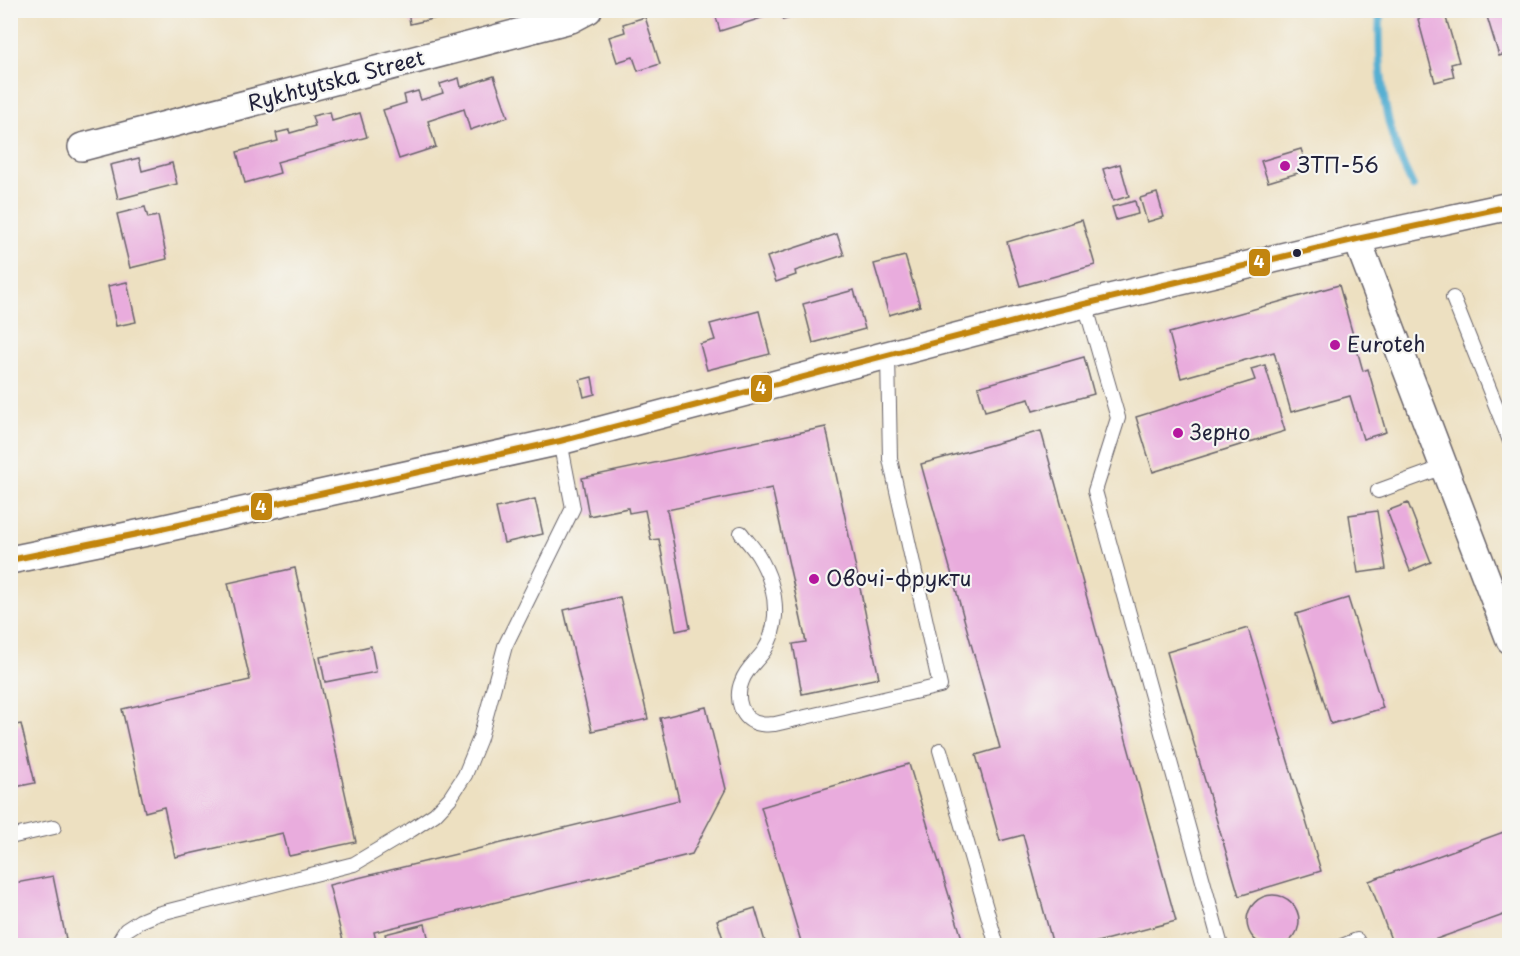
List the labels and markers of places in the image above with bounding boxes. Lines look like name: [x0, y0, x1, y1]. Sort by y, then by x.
place label: ЗТП-56: [1297, 148, 1379, 180]
marker: ЗТП-56: [1278, 159, 1292, 173]
unlabelled marker: [1291, 247, 1303, 259]
place label: Euroteh: [1347, 327, 1425, 359]
marker: Euroteh: [1328, 338, 1342, 352]
place label: Зерно: [1190, 415, 1250, 447]
marker: Зерно: [1171, 426, 1185, 440]
place label: Овочі-фрукти: [826, 561, 971, 593]
marker: Овочі-фрукти: [807, 572, 821, 586]

